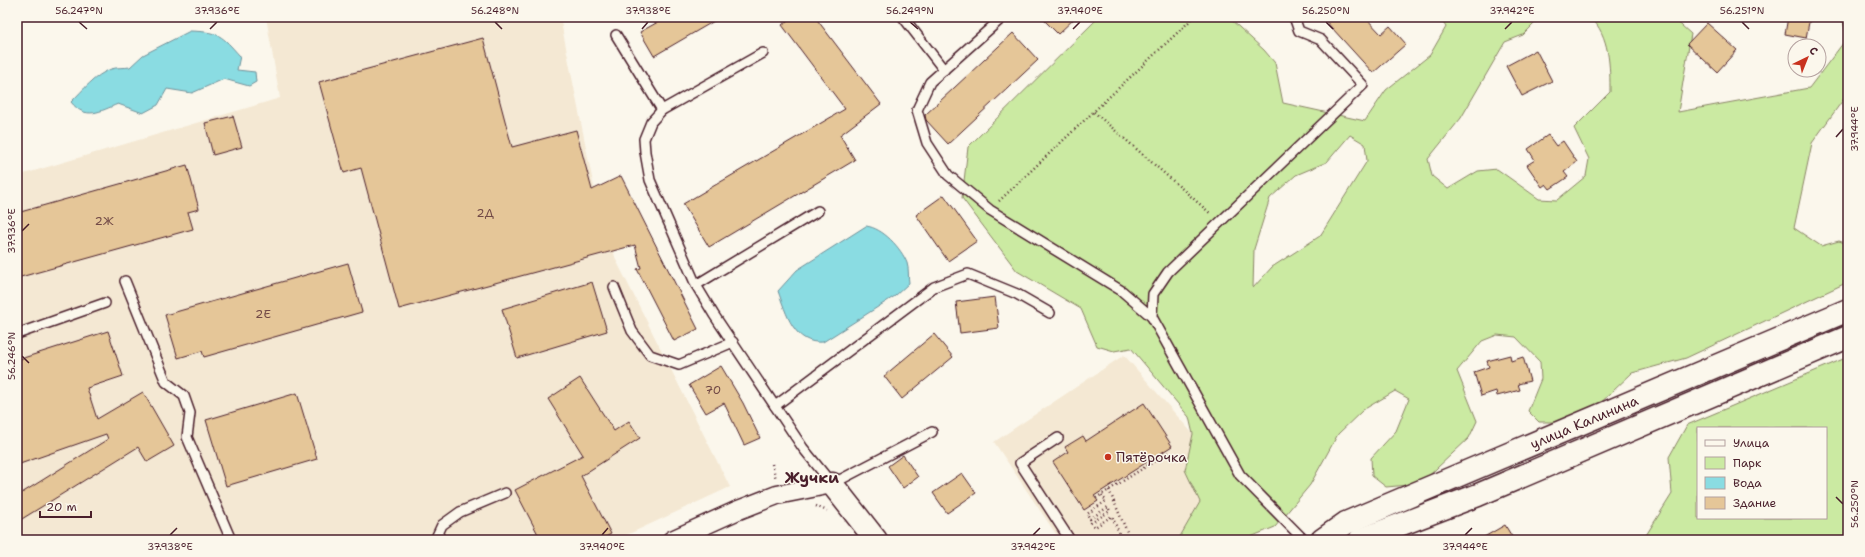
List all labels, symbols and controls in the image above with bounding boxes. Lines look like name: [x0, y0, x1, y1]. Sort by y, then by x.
text: 56.247°N: [55, 4, 103, 17]
text: 37.936°E: [194, 4, 240, 17]
text: 56.248°N: [471, 4, 519, 17]
text: 37.938°E: [625, 4, 671, 17]
text: 56.249°N: [886, 4, 934, 17]
text: 37.940°E: [1057, 4, 1103, 17]
text: 56.250°N: [1302, 4, 1350, 17]
text: 37.942°E: [1489, 4, 1535, 17]
text: 56.251°N: [1720, 4, 1764, 17]
north arrow: [1787, 38, 1827, 78]
text: С: [1806, 43, 1821, 59]
text: 37.944°E: [1848, 106, 1861, 152]
house number: 2Д: [476, 205, 494, 221]
text: 37.936°E: [5, 208, 18, 254]
house number: 2Ж: [95, 213, 114, 229]
house number: 2Е: [255, 306, 271, 322]
text: 56.246°N: [5, 332, 18, 380]
house number: 70: [705, 382, 721, 398]
street label: улица Калинина: [1527, 391, 1641, 453]
legend: [1697, 427, 1827, 519]
text: Улица: [1733, 435, 1770, 451]
place label: Пятёрочка: [1116, 448, 1187, 466]
marker: Пятёрочка: [1103, 452, 1113, 462]
text: Парк: [1733, 455, 1762, 471]
district label: Жучки: [785, 467, 839, 488]
text: Вода: [1733, 475, 1762, 491]
text: 56.250°N: [1848, 480, 1861, 528]
scale bar: [40, 493, 91, 519]
text: Здание: [1733, 495, 1777, 511]
text: 20 m: [46, 499, 77, 515]
text: 37.938°E: [147, 540, 193, 553]
text: 37.940°E: [579, 540, 625, 553]
text: 37.942°E: [1010, 540, 1056, 553]
text: 37.944°E: [1442, 540, 1488, 553]

